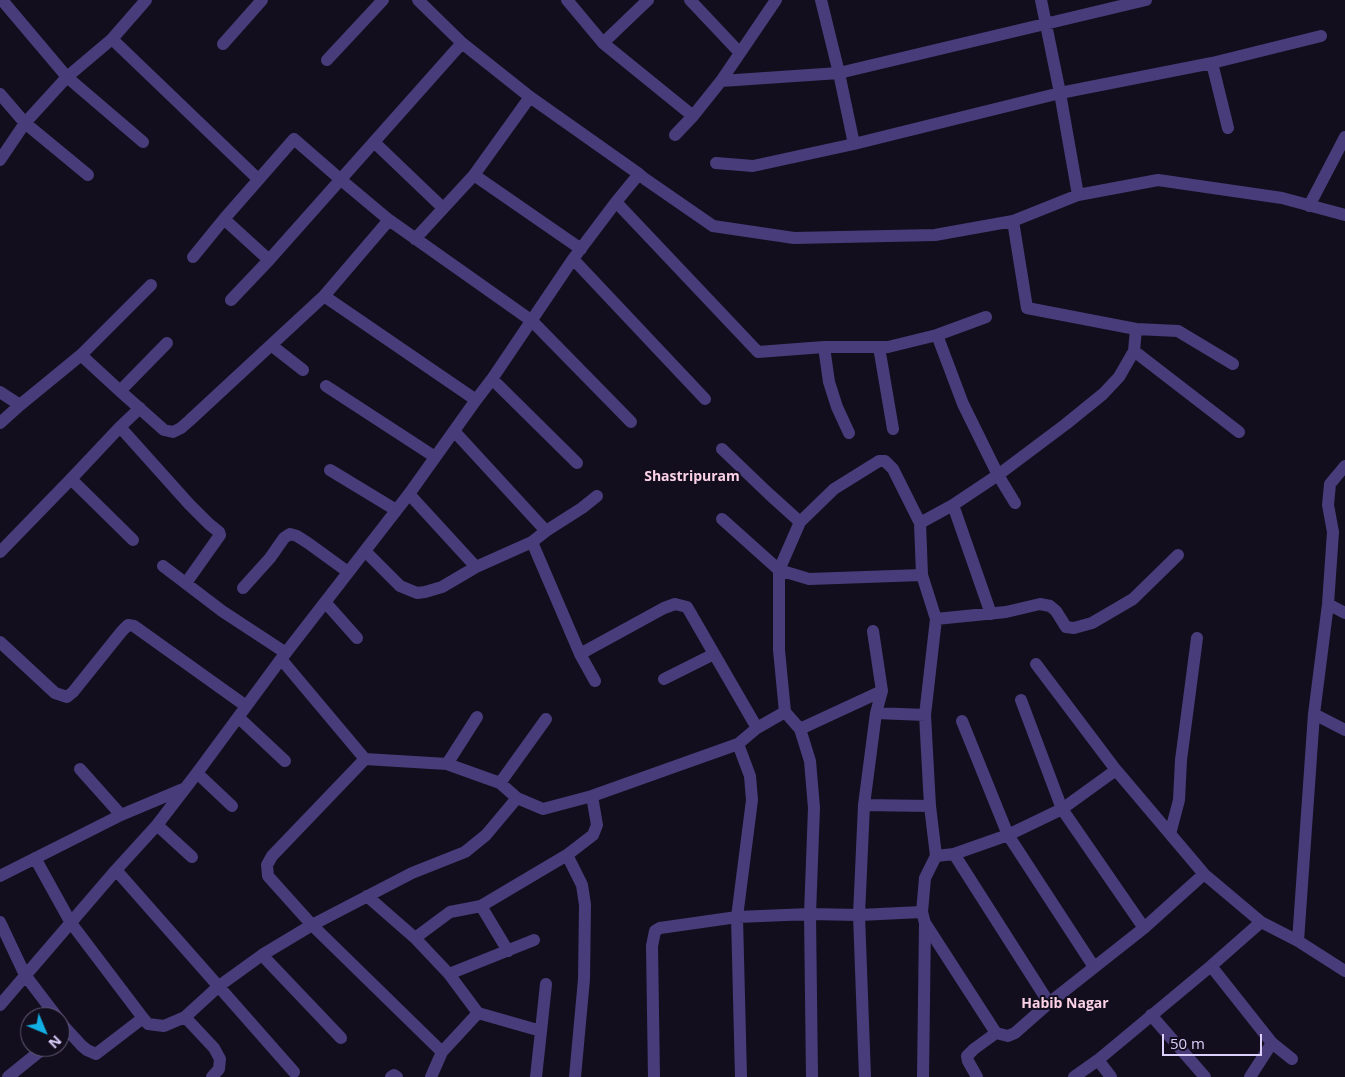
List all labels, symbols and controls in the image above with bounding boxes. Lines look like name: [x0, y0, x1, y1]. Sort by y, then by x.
district label: Shastripuram: [644, 469, 740, 485]
district label: Habib Nagar: [1021, 996, 1109, 1012]
north arrow: [20, 1007, 70, 1057]
scale bar: [1165, 1024, 1265, 1056]
text: N: [45, 1032, 66, 1053]
text: 50 m: [1170, 1033, 1205, 1053]

